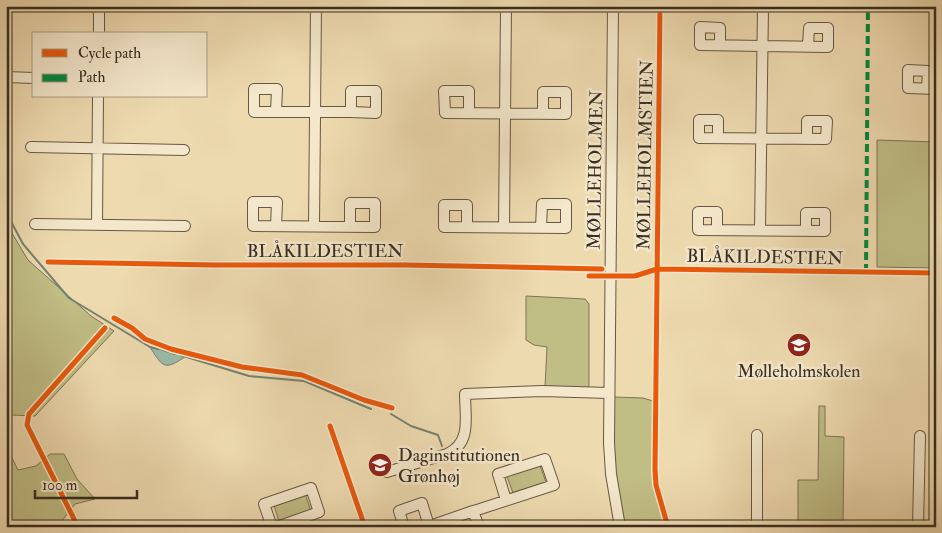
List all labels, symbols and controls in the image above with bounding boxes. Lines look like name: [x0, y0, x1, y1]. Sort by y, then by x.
legend: [32, 32, 208, 98]
text: Cycle path: [78, 44, 141, 64]
street label: MØLLEHOLMSTIEN: [632, 60, 659, 250]
text: Path: [78, 68, 105, 87]
street label: MØLLEHOLMEN: [583, 90, 608, 250]
street label: BLÅKILDESTIEN: [247, 240, 403, 263]
street label: BLÅKILDESTIEN: [687, 245, 843, 270]
school or university icon: Mølleholmskolen: [786, 332, 812, 358]
place label: Mølleholmskolen: [737, 360, 861, 383]
place label: Daginstitutionen Grønhøj: [398, 444, 520, 488]
school or university icon: Daginstitutionen Grønhøj: [367, 452, 393, 478]
scale bar: [35, 468, 138, 500]
text: 100 m: [42, 476, 78, 495]

